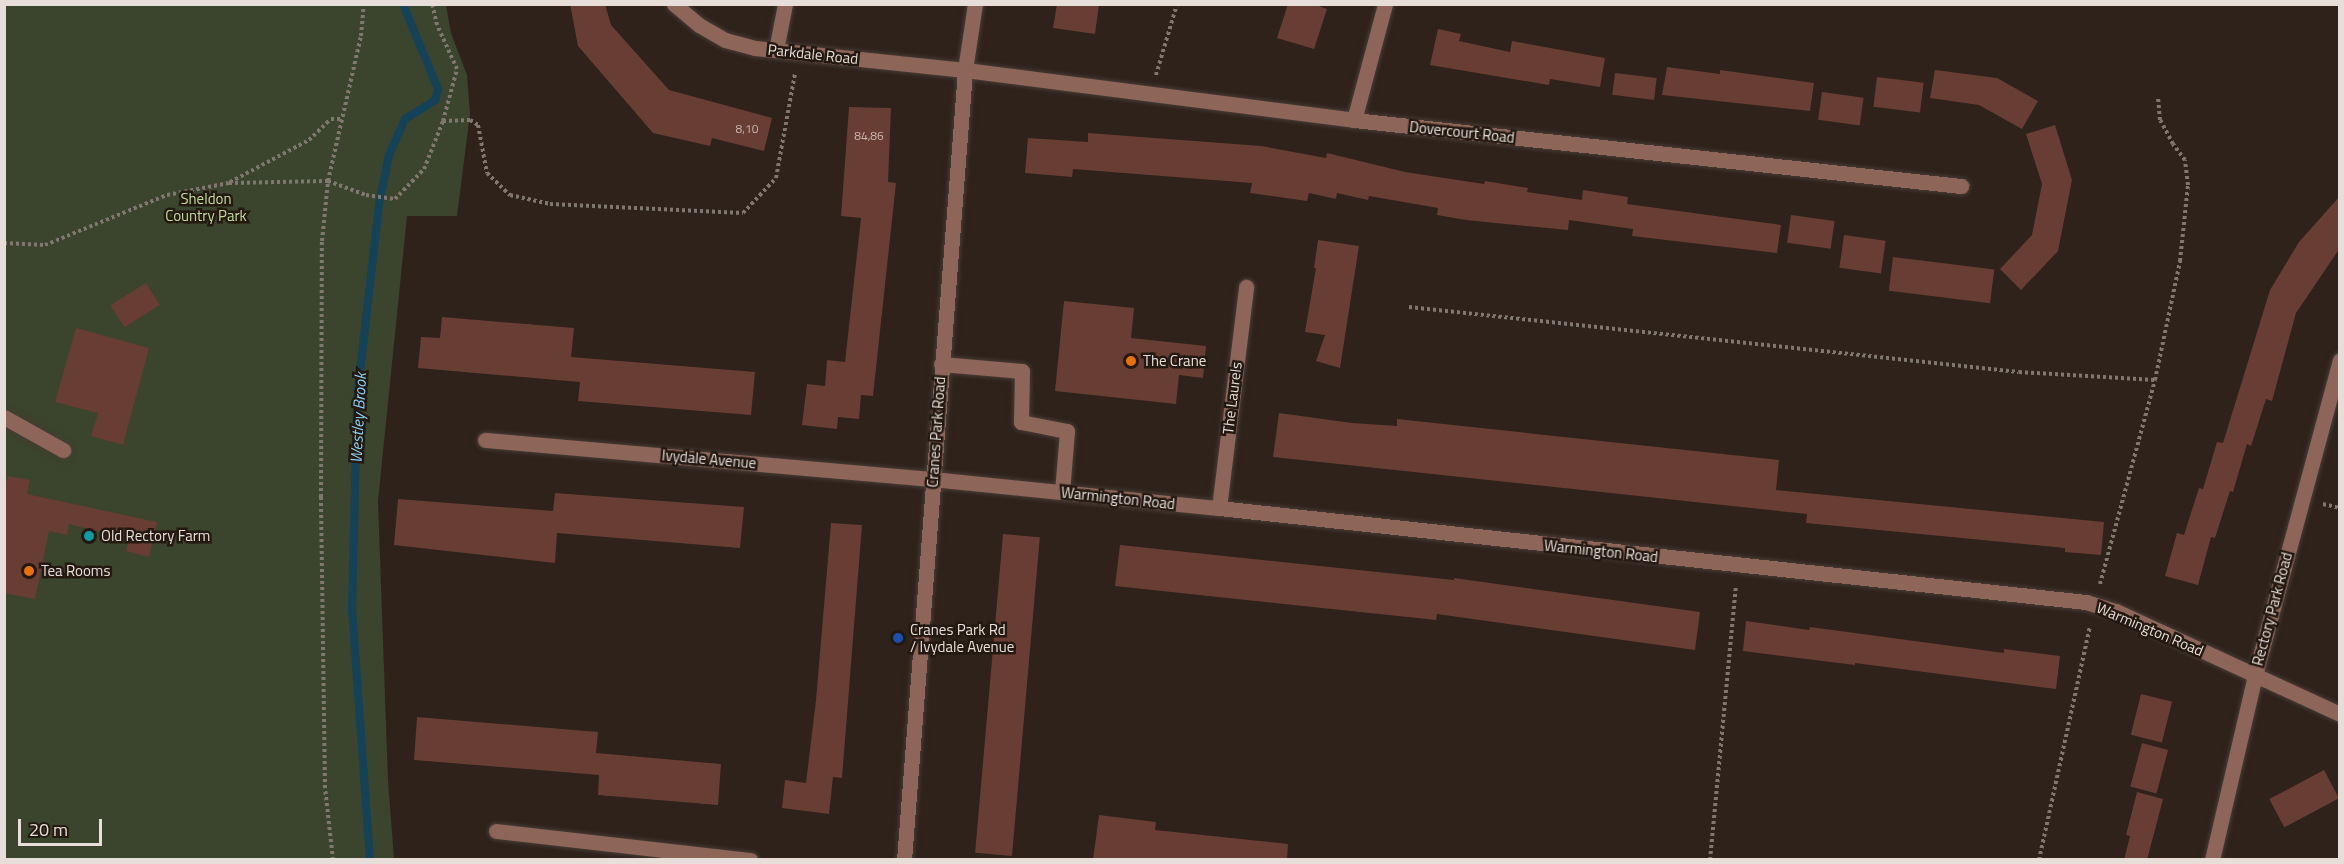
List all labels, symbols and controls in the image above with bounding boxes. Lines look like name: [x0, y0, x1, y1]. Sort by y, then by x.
street label: Parkdale Road: [767, 40, 859, 68]
street label: Dovercourt Road: [1408, 118, 1516, 146]
house number: 8,10: [736, 122, 758, 136]
house number: 84,86: [854, 129, 884, 143]
park label: Sheldon Country Park: [165, 189, 247, 224]
place label: The Crane: [1143, 352, 1206, 370]
marker: The Crane: [1124, 354, 1138, 368]
street label: The Laurels: [1219, 361, 1245, 435]
water label: Westley Brook: [346, 372, 370, 464]
street label: Cranes Park Road: [923, 376, 949, 488]
street label: Ivydale Avenue: [661, 446, 757, 472]
street label: Warmington Road: [1060, 483, 1176, 513]
place label: Old Rectory Farm: [101, 527, 210, 545]
marker: Old Rectory Farm: [82, 529, 96, 543]
street label: Warmington Road: [1543, 536, 1659, 566]
street label: Rectory Park Road: [2248, 550, 2296, 668]
place label: Tea Rooms: [41, 562, 110, 580]
marker: Tea Rooms: [22, 564, 36, 578]
street label: Warmington Road: [2094, 598, 2206, 660]
place label: Cranes Park Rd / Ivydale Avenue: [910, 620, 1014, 655]
marker: Cranes Park Rd / Ivydale Avenue: [891, 631, 905, 645]
scale bar: [21, 807, 105, 845]
text: 20 m: [29, 816, 68, 843]

